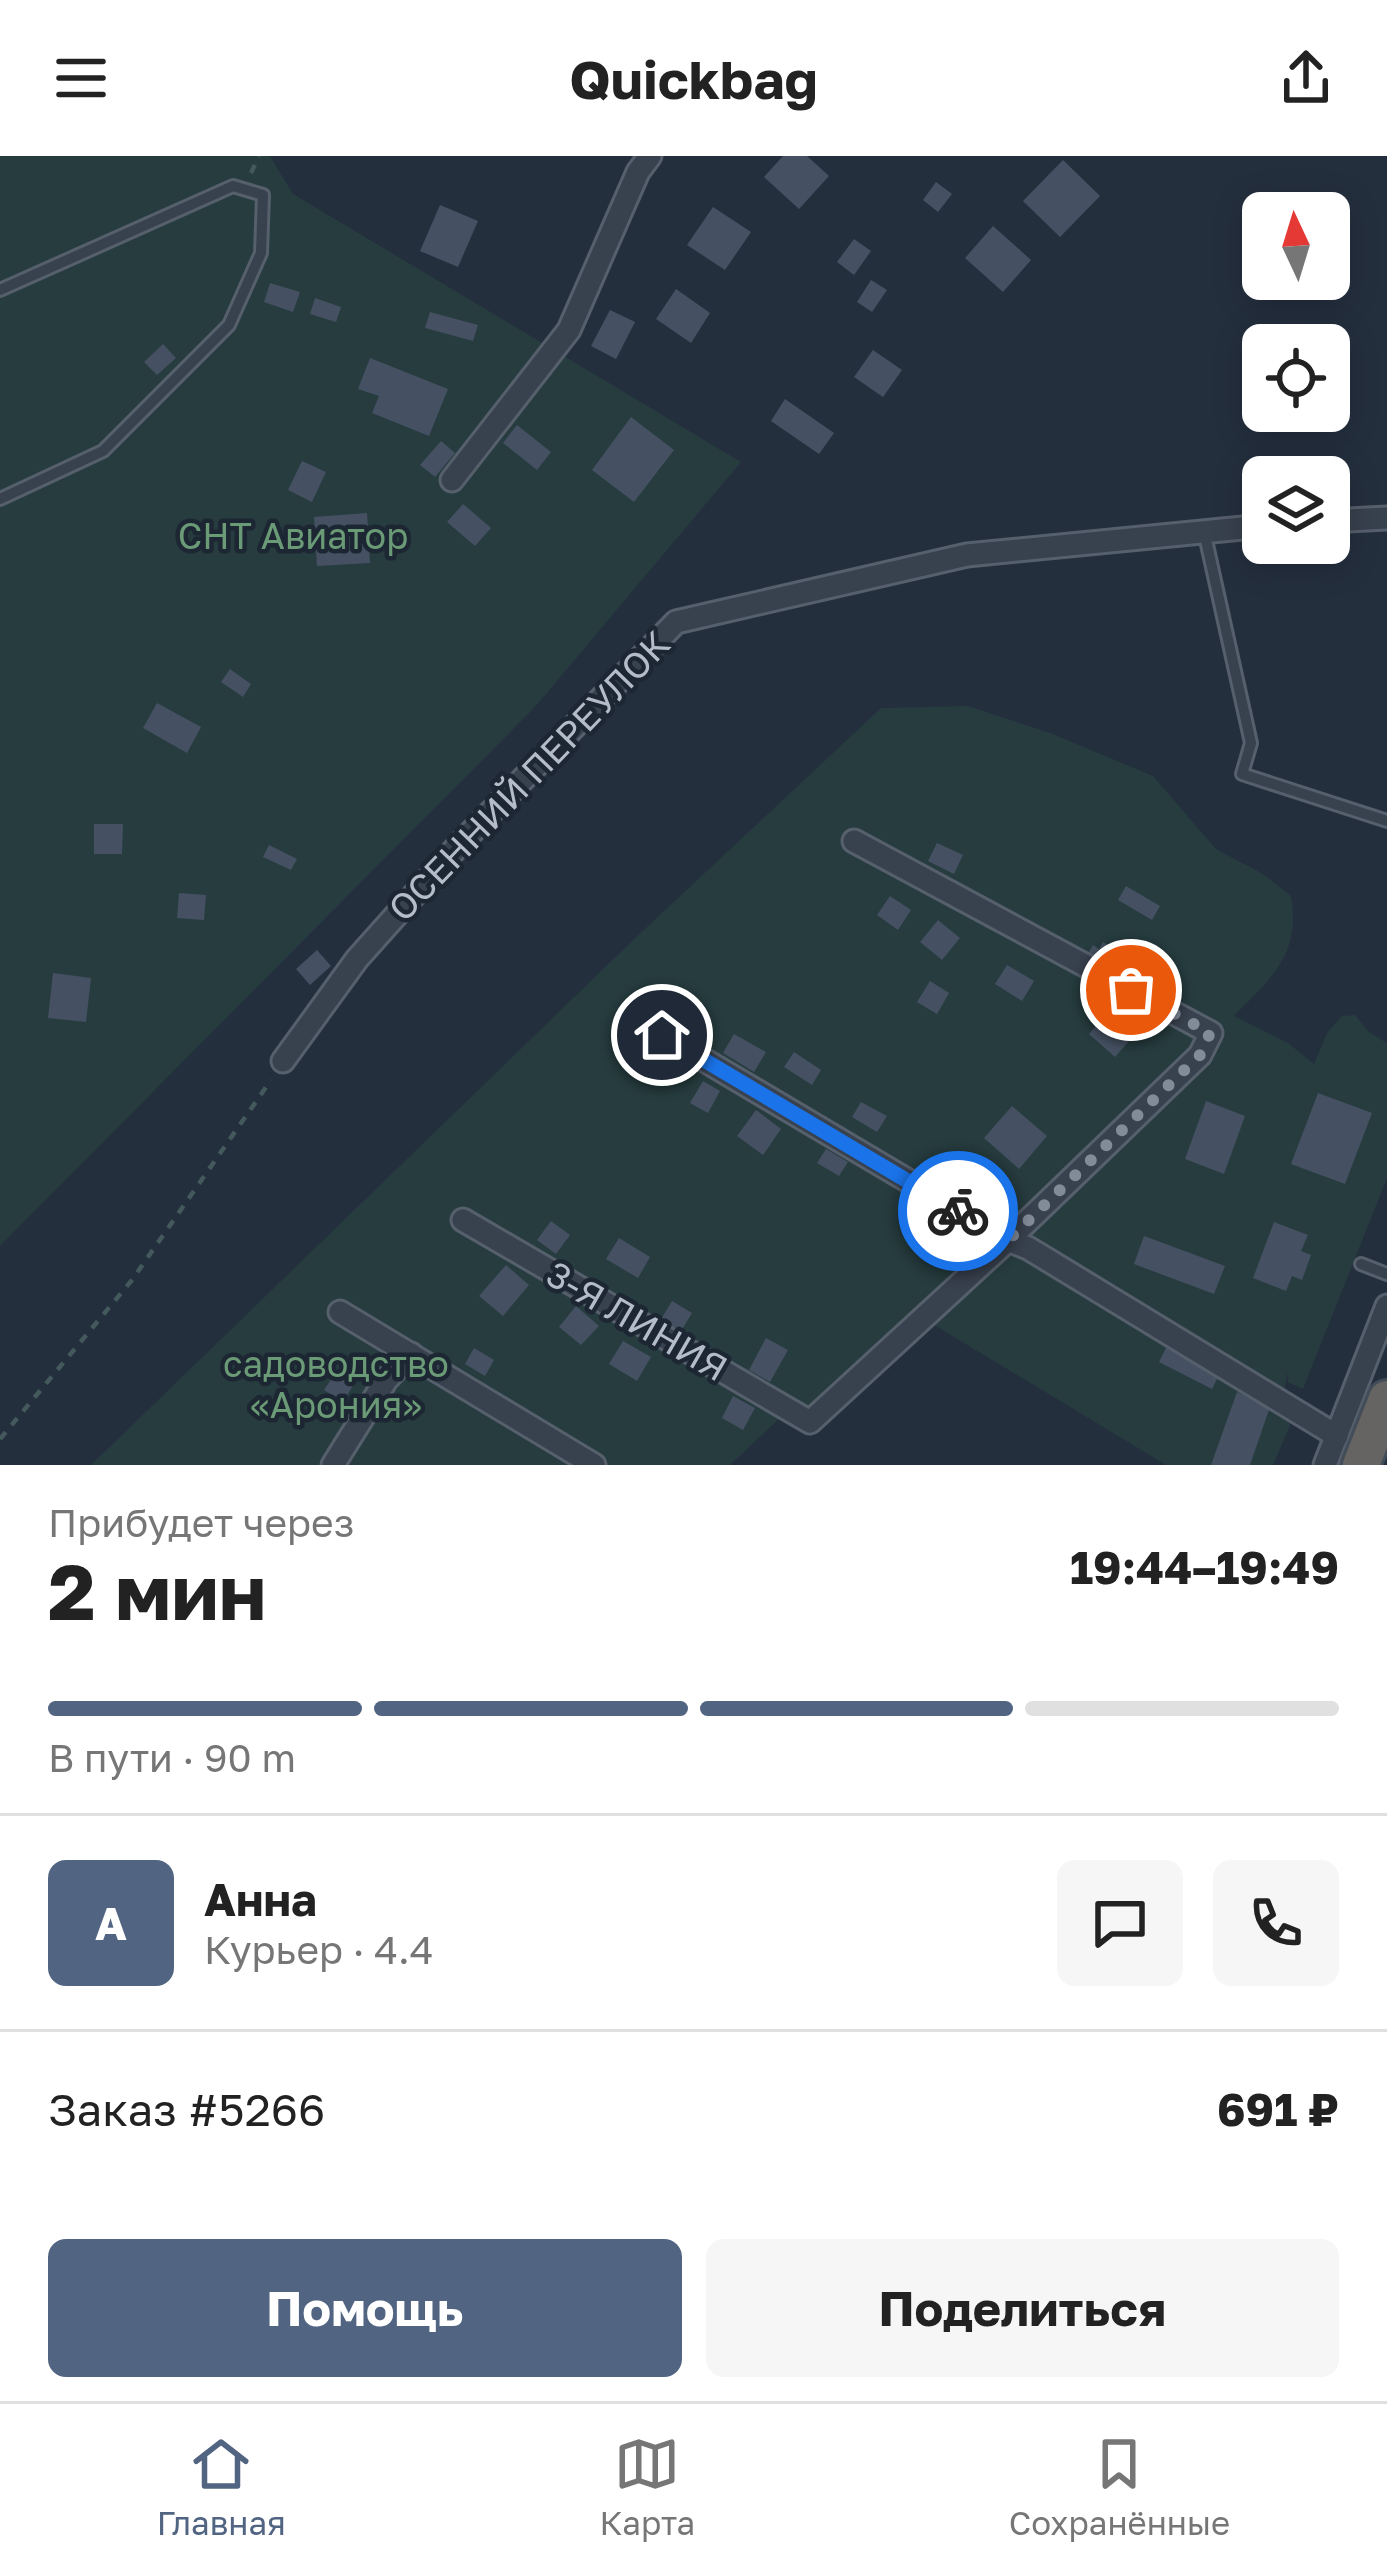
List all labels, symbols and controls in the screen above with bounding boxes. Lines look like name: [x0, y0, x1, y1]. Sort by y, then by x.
icon: menu: [48, 45, 114, 111]
icon: share: [1273, 45, 1339, 111]
text: Quickbag: [569, 46, 818, 111]
north arrow: [1242, 192, 1350, 300]
map controls: [1242, 192, 1350, 564]
button: locate: [1242, 324, 1350, 432]
button: layers: [1242, 456, 1350, 564]
park label: СНТ Авиатор: [178, 514, 408, 557]
street label: ОСЕННИЙ ПЕРЕУЛОК: [379, 622, 678, 929]
pin: [1080, 939, 1182, 1041]
icon: bag: [1098, 957, 1164, 1023]
pin: [611, 984, 713, 1086]
icon: home: [629, 1002, 695, 1068]
courier: [898, 1151, 1018, 1271]
icon: bike: [925, 1178, 991, 1244]
street label: 3-Я ЛИНИЯ: [540, 1252, 735, 1389]
park label: садоводство «Арония»: [223, 1342, 449, 1426]
text: Прибудет через: [48, 1499, 354, 1546]
text: 19:44–19:49: [1070, 1540, 1339, 1594]
text: 2 мин: [48, 1544, 266, 1637]
text: В пути · 90 m: [48, 1734, 296, 1781]
button: chat: [1057, 1860, 1183, 1986]
button: phone: [1213, 1860, 1339, 1986]
text: Анна: [204, 1872, 317, 1926]
text: А: [95, 1896, 127, 1950]
text: Курьер · 4.4: [204, 1926, 434, 1973]
text: Заказ #5266: [48, 2082, 325, 2136]
text: 691 ₽: [1217, 2082, 1339, 2136]
button: Помощь: [48, 2239, 682, 2377]
button: Поделиться: [706, 2239, 1339, 2377]
tab: Главная: [157, 2431, 286, 2542]
tab: Карта: [600, 2431, 695, 2542]
tab: Сохранённые: [1009, 2431, 1230, 2542]

